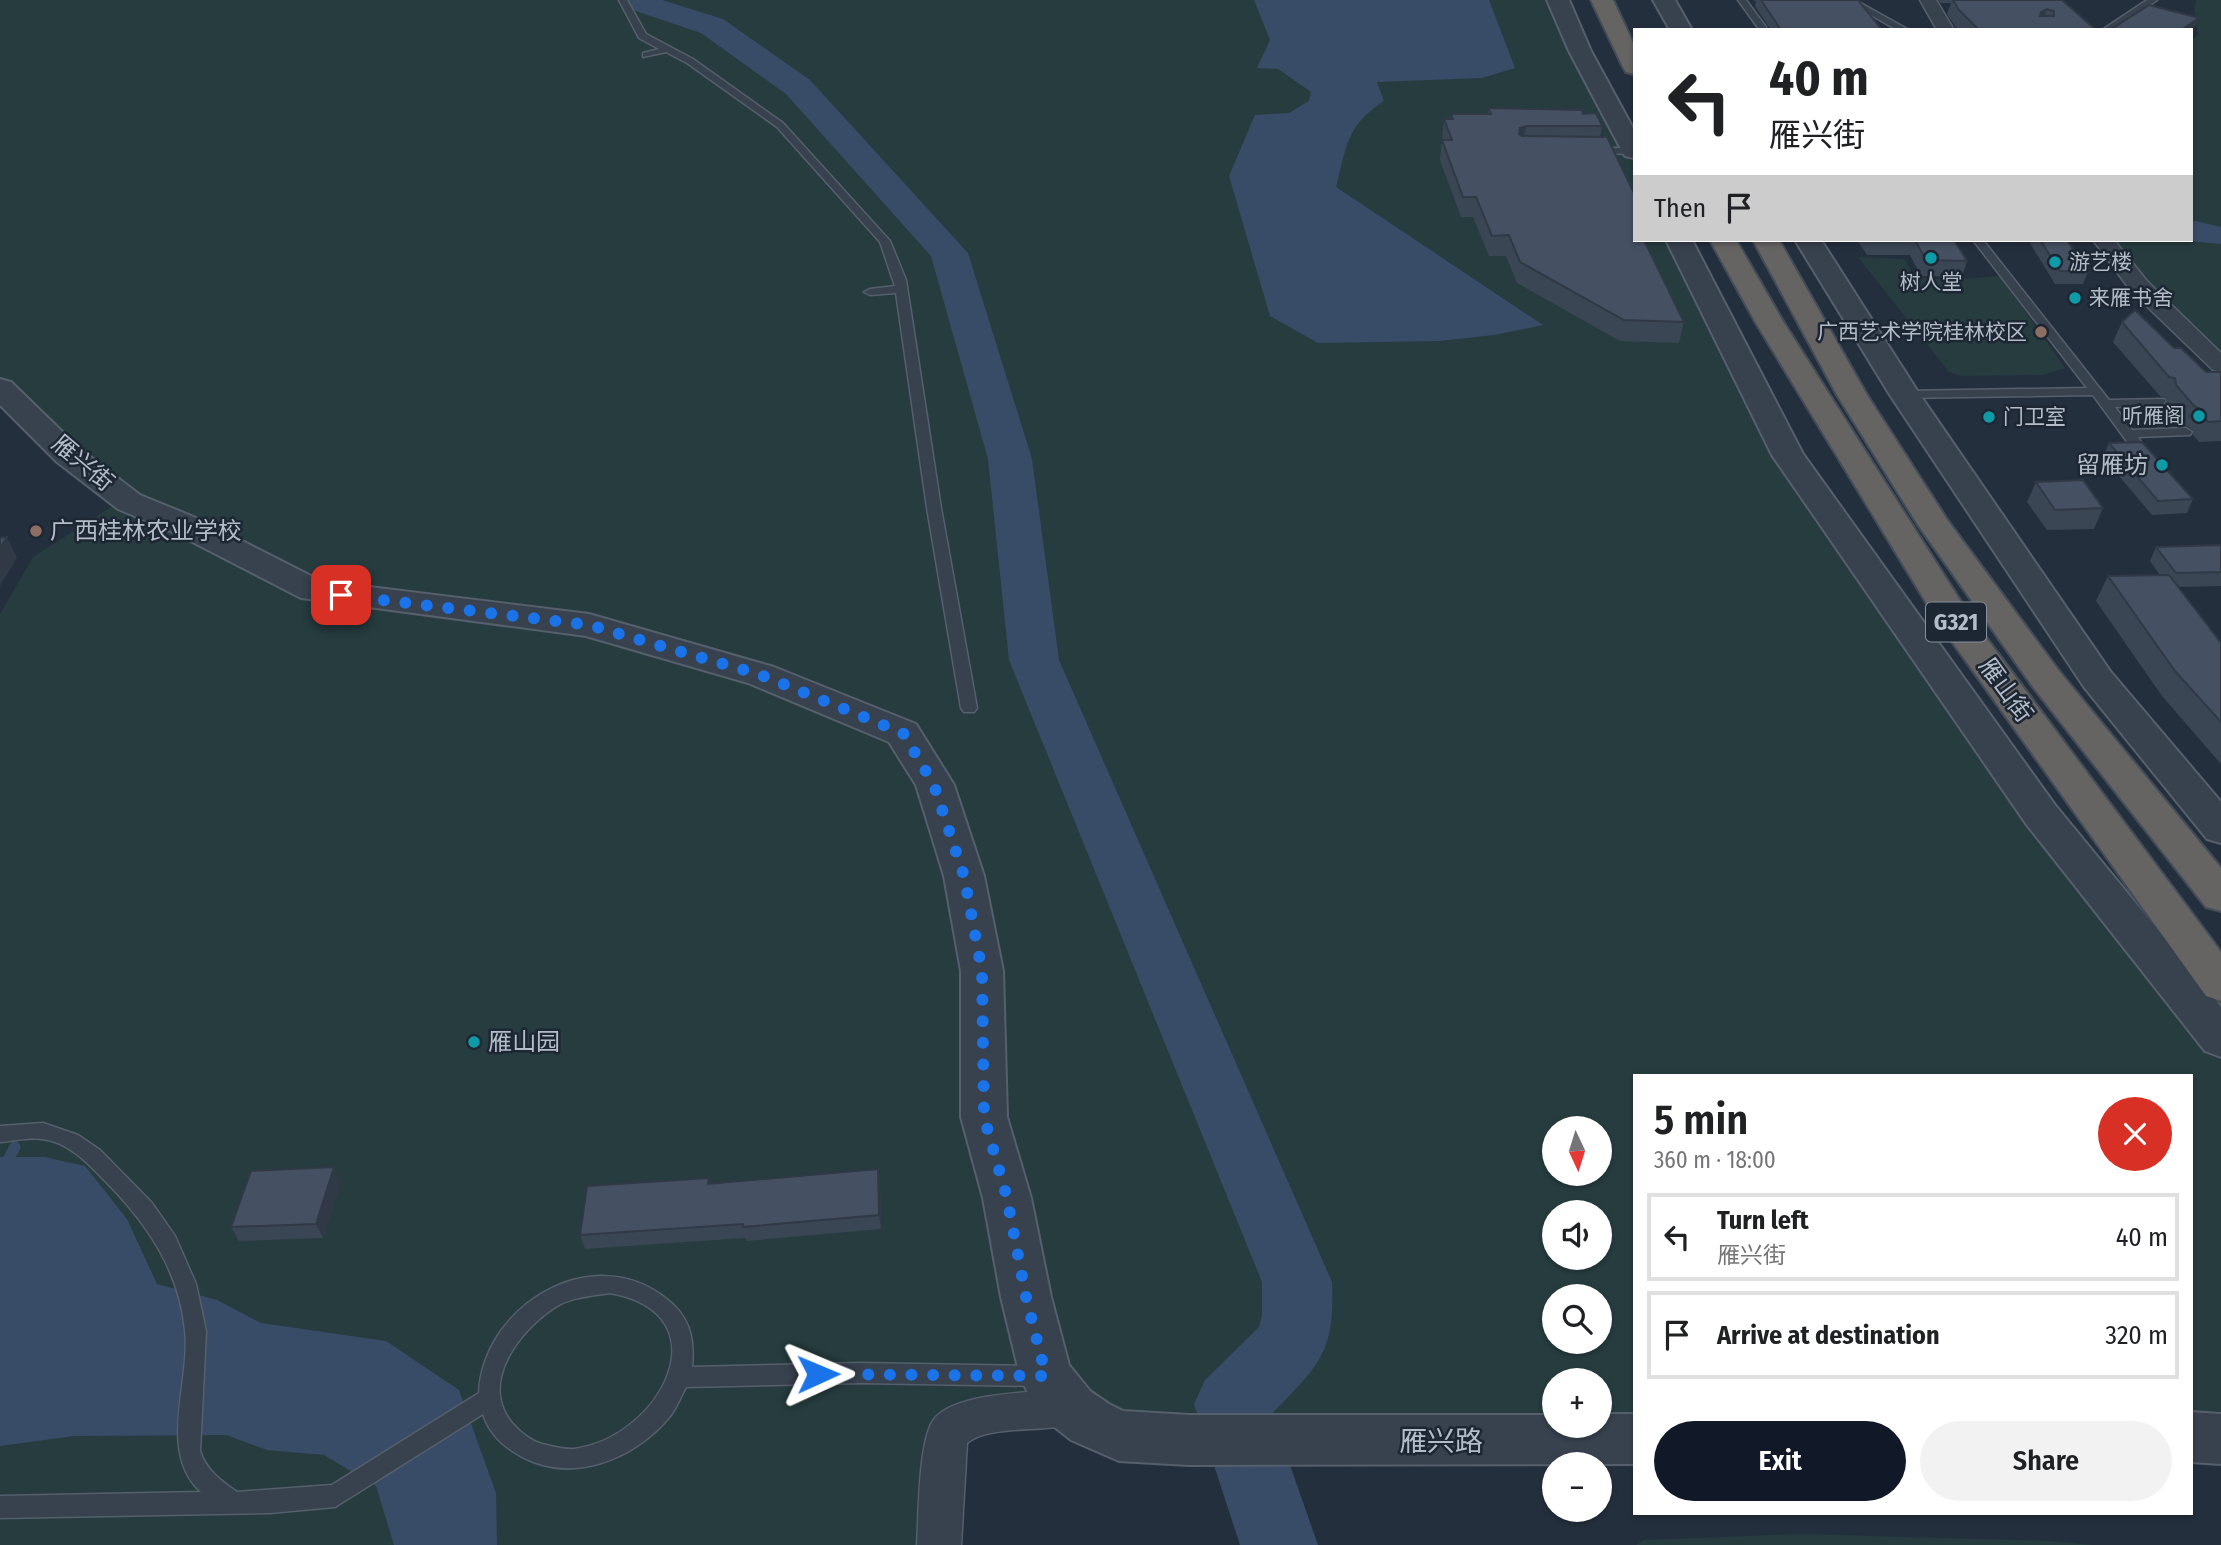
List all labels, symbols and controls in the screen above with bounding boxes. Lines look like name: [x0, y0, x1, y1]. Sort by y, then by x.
text: 40 m: [1769, 49, 1869, 108]
icon: left: [1654, 56, 1745, 147]
text: 雁兴街: [1769, 116, 1865, 154]
icon: arrive: [1720, 189, 1758, 227]
text: Then: [1654, 193, 1706, 224]
place label: 游艺楼: [2069, 249, 2132, 275]
marker: 树人堂: [1923, 250, 1939, 266]
marker: 游艺楼: [2047, 254, 2063, 270]
place label: 树人堂: [1900, 269, 1963, 295]
place label: 来雁书舍: [2089, 285, 2173, 311]
marker: 来雁书舍: [2067, 290, 2083, 306]
place label: 广西艺术学院桂林校区: [1817, 319, 2027, 345]
marker: 广西艺术学院桂林校区: [2033, 324, 2049, 340]
place label: 听雁阁: [2122, 403, 2185, 429]
place label: 门卫室: [2003, 404, 2066, 430]
marker: 听雁阁: [2191, 408, 2207, 424]
marker: 门卫室: [1981, 409, 1997, 425]
street label: 雁兴街: [46, 429, 120, 497]
place label: 留雁坊: [2076, 451, 2148, 479]
marker: 留雁坊: [2154, 457, 2170, 473]
place label: 广西桂林农业学校: [50, 517, 242, 545]
marker: 广西桂林农业学校: [28, 523, 44, 539]
pin: [311, 565, 371, 625]
icon: arrive: [322, 576, 360, 614]
road number: G321: [1926, 602, 1986, 642]
street label: 雁山街: [1974, 653, 2038, 727]
place label: 雁山园: [488, 1028, 560, 1056]
marker: 雁山园: [466, 1034, 482, 1050]
text: 5 min: [1654, 1095, 1748, 1145]
button: close: [2098, 1097, 2172, 1171]
north arrow: [1542, 1116, 1612, 1186]
map controls: [1542, 1116, 1612, 1522]
text: 360 m · 18:00: [1654, 1146, 1776, 1174]
button: sound: [1542, 1200, 1612, 1270]
text: Turn left: [1717, 1205, 1809, 1236]
icon: left: [1658, 1218, 1696, 1256]
text: 40 m: [2116, 1222, 2168, 1253]
text: 雁兴街: [1717, 1241, 1786, 1269]
button: search: [1542, 1284, 1612, 1354]
icon: arrive: [1658, 1316, 1696, 1354]
text: Arrive at destination: [1717, 1320, 1940, 1351]
text: 320 m: [2105, 1320, 2168, 1351]
position arrow: [781, 1337, 855, 1411]
button: +: [1542, 1368, 1612, 1438]
button: Exit: [1654, 1421, 1906, 1501]
button: Share: [1920, 1421, 2172, 1501]
street label: 雁兴路: [1399, 1425, 1483, 1458]
button: −: [1542, 1452, 1612, 1522]

